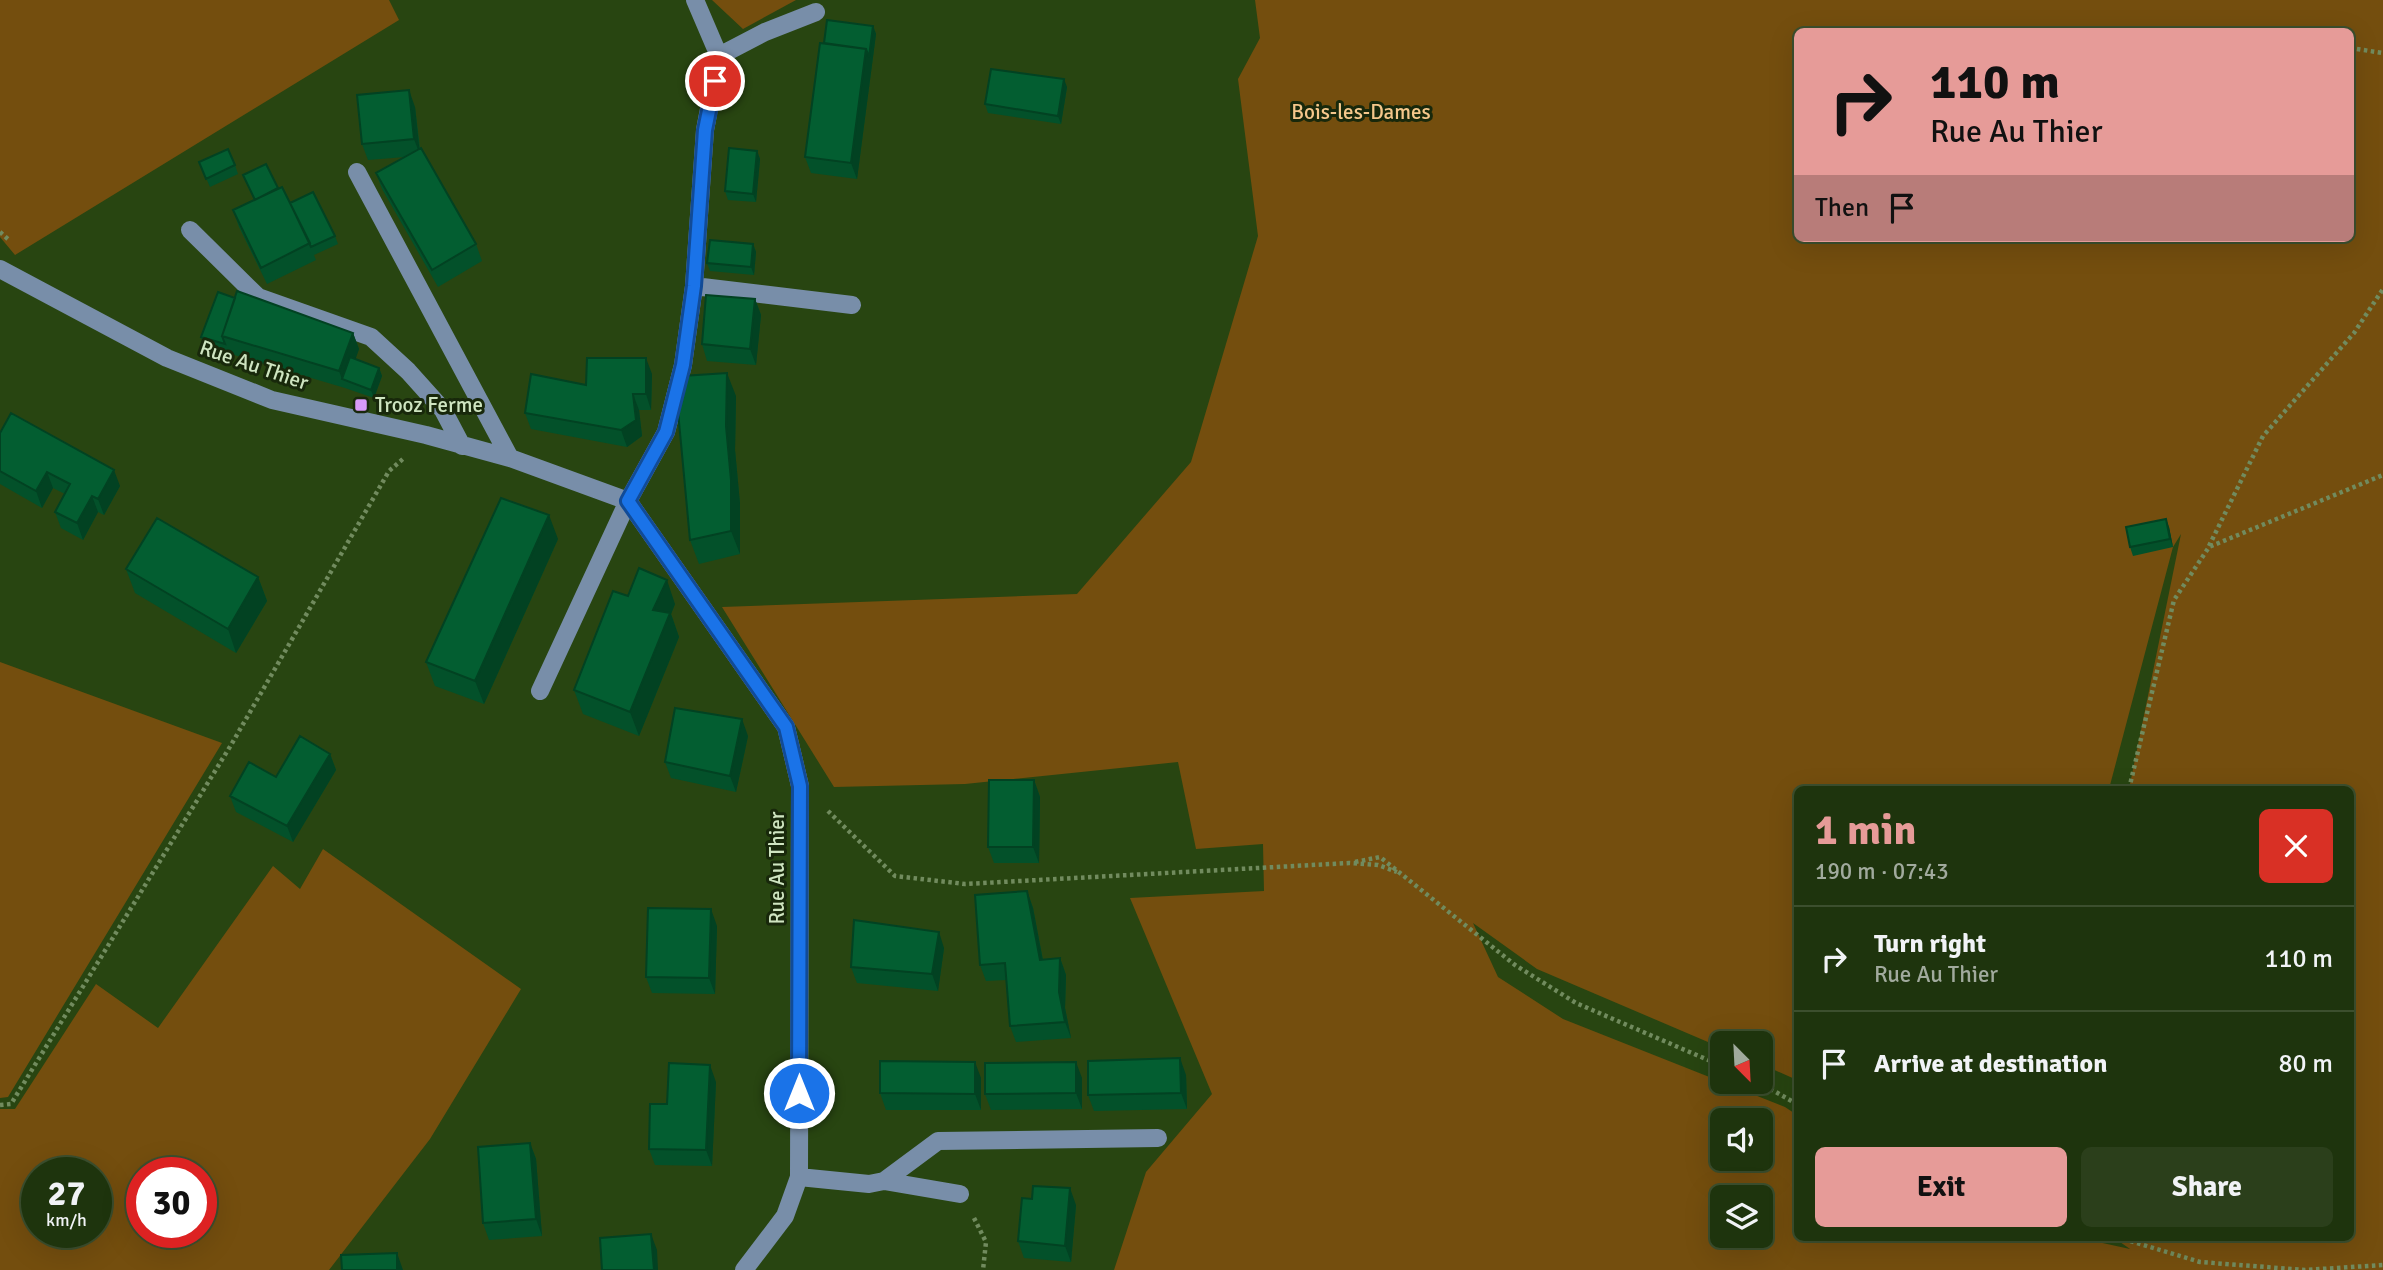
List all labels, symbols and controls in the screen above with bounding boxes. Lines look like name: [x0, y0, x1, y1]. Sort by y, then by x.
pin: [685, 51, 745, 111]
text: 110 m: [1930, 52, 2060, 112]
icon: right: [1815, 56, 1906, 147]
icon: arrive: [696, 62, 734, 100]
park label: Bois-les-Dames: [1291, 99, 1431, 125]
text: Rue Au Thier: [1930, 112, 2102, 151]
icon: arrive: [1883, 189, 1921, 227]
text: Then: [1815, 192, 1869, 224]
street label: Rue Au Thier: [196, 334, 312, 396]
place label: Trooz Ferme: [375, 392, 483, 418]
marker: Trooz Ferme: [353, 397, 369, 413]
text: 1 min: [1815, 805, 1916, 856]
button: close: [2259, 809, 2333, 883]
street label: Rue Au Thier: [764, 811, 790, 925]
text: 190 m · 07:43: [1815, 857, 1949, 886]
text: Turn right: [1874, 928, 1986, 960]
icon: right: [1815, 940, 1853, 978]
text: 110 m: [2264, 943, 2333, 975]
text: Rue Au Thier: [1874, 960, 1998, 989]
north arrow: [1710, 1031, 1773, 1094]
map controls: [1710, 1031, 1773, 1248]
icon: arrive: [1815, 1045, 1853, 1083]
text: Arrive at destination: [1874, 1048, 2107, 1080]
text: 80 m: [2278, 1048, 2333, 1080]
position arrow: [762, 1056, 836, 1130]
button: sound: [1710, 1108, 1773, 1171]
button: Exit: [1815, 1147, 2067, 1227]
button: Share: [2081, 1147, 2333, 1227]
speed limit sign: 30: [126, 1157, 217, 1248]
text: 27: [48, 1172, 85, 1215]
button: layers: [1710, 1185, 1773, 1248]
text: km/h: [46, 1209, 87, 1231]

